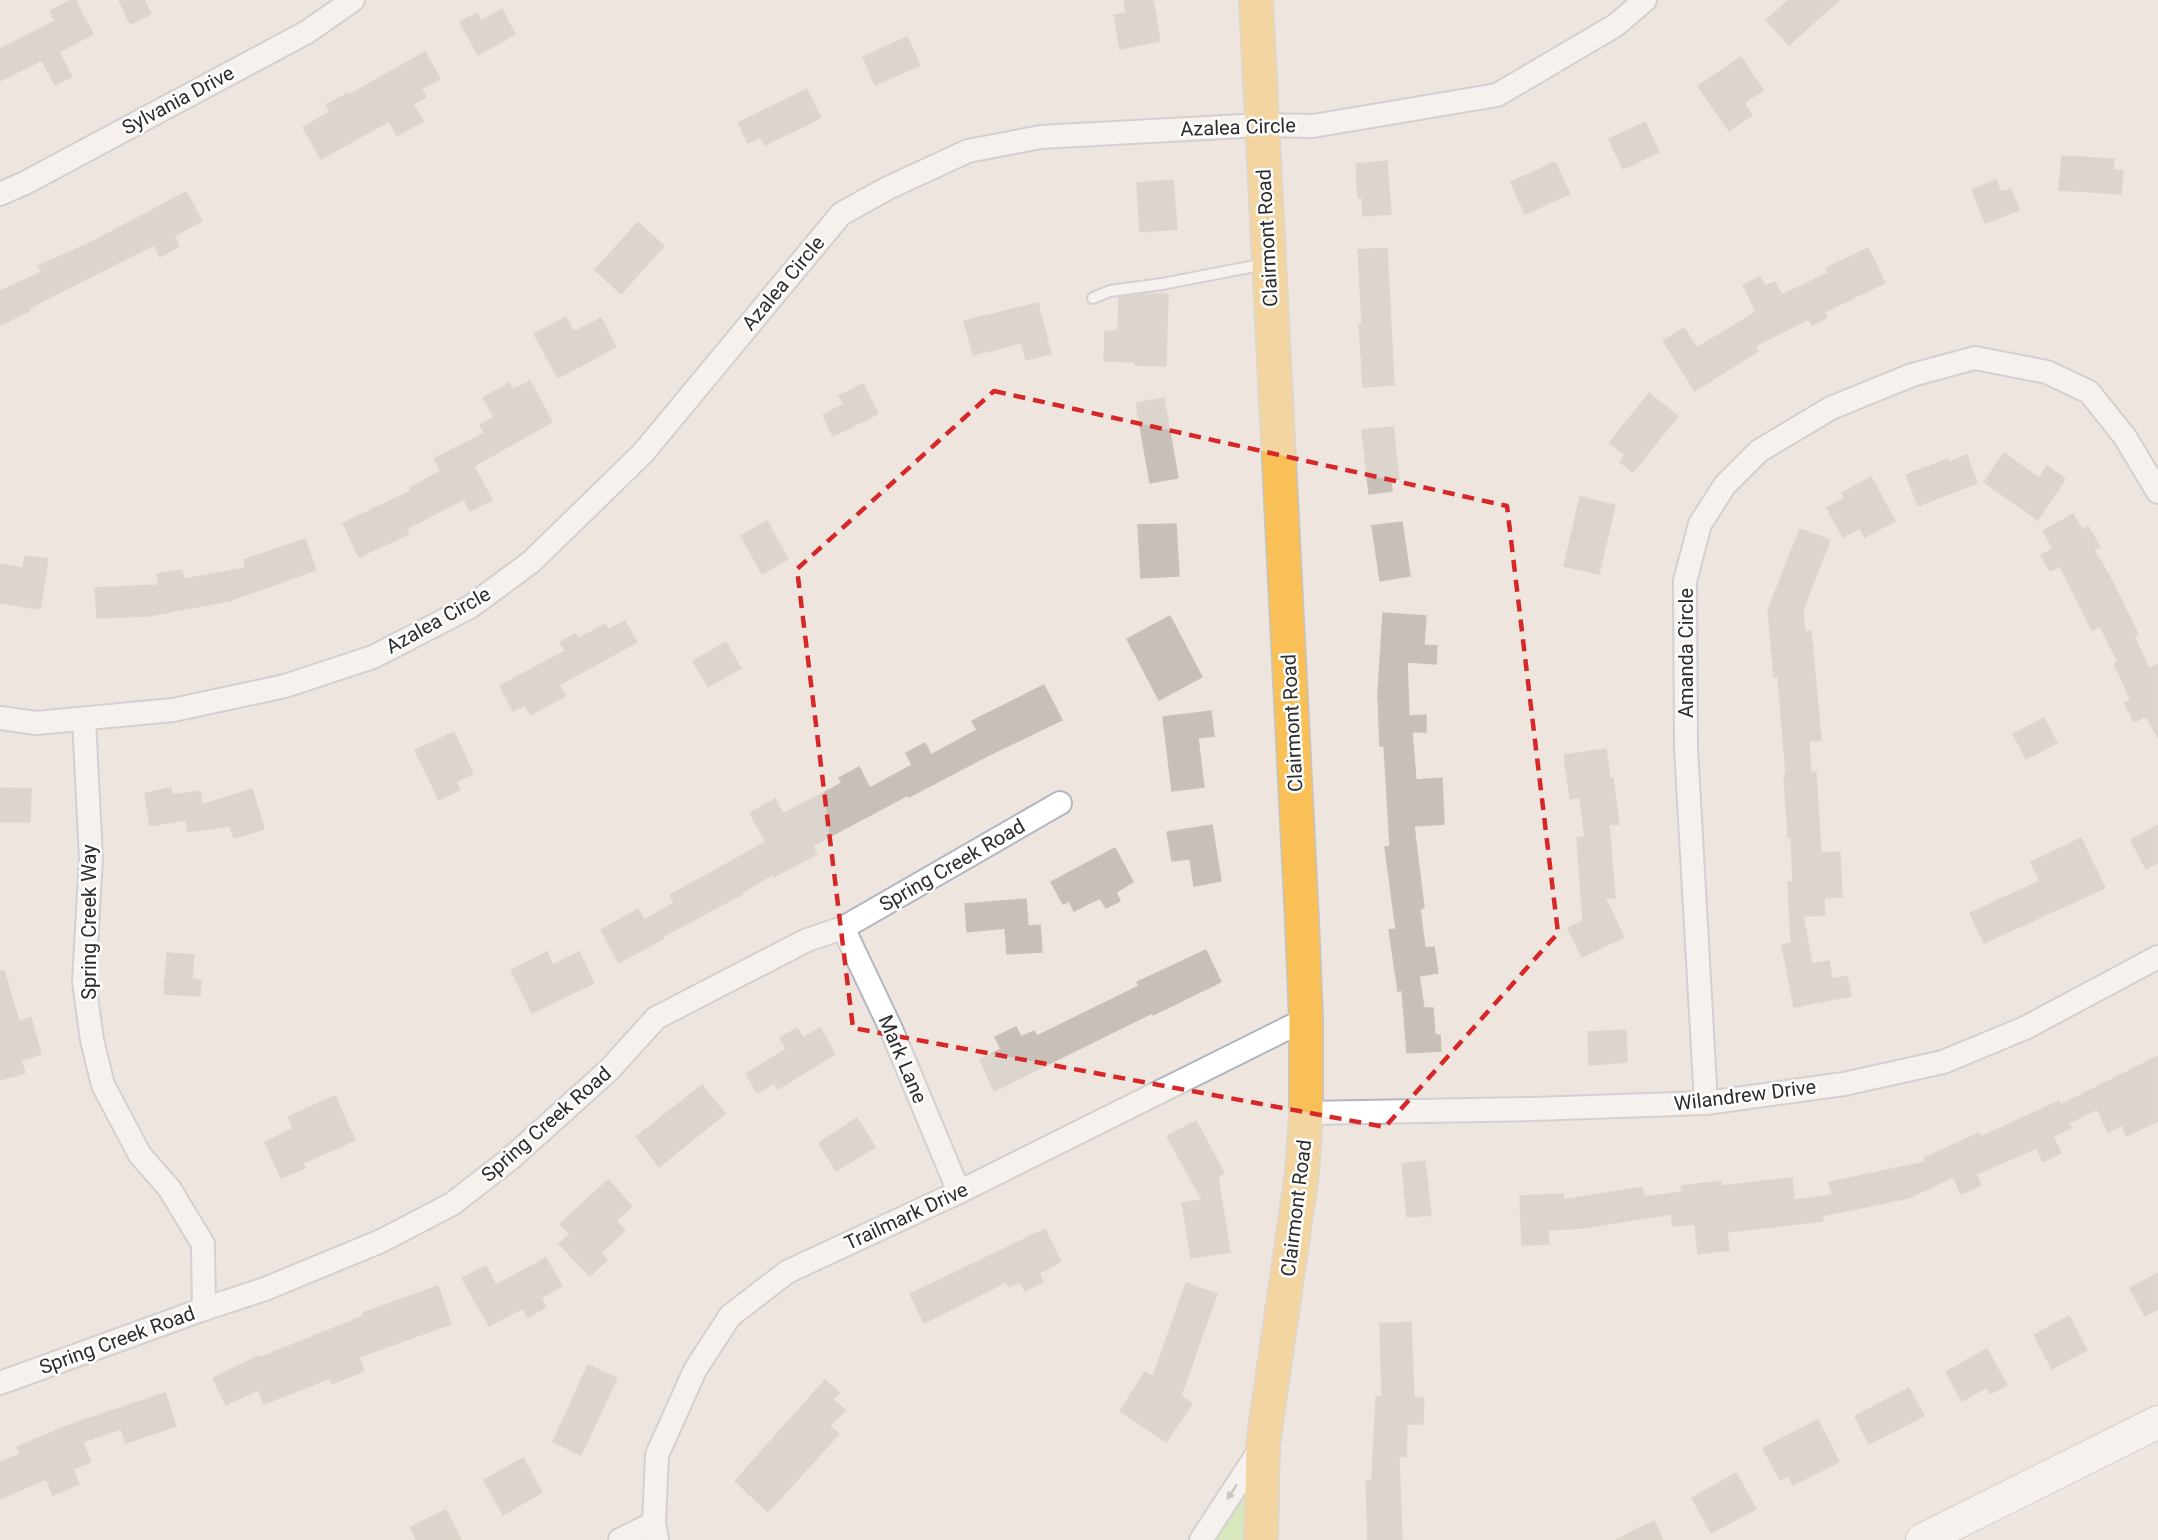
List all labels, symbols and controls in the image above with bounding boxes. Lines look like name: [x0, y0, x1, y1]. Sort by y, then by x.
street label: Sylvania Drive: [118, 60, 238, 140]
street label: Azalea Circle: [1180, 113, 1296, 141]
street label: Clairmont Road: [1251, 169, 1283, 307]
street label: Azalea Circle: [737, 231, 829, 335]
street label: Azalea Circle: [382, 581, 494, 659]
street label: Amanda Circle: [1674, 588, 1698, 718]
street label: Clairmont Road: [1276, 654, 1308, 792]
street label: Spring Creek Road: [875, 814, 1029, 916]
street label: Spring Creek Way: [77, 844, 101, 1000]
street label: Mark Lane: [874, 1011, 932, 1107]
street label: Spring Creek Road: [476, 1061, 616, 1187]
street label: Wilandrew Drive: [1673, 1074, 1817, 1116]
street label: Clairmont Road: [1276, 1138, 1316, 1278]
street label: Trailmark Drive: [840, 1177, 972, 1255]
street label: Spring Creek Road: [36, 1301, 198, 1379]
one-way arrow: [1227, 1484, 1238, 1500]

